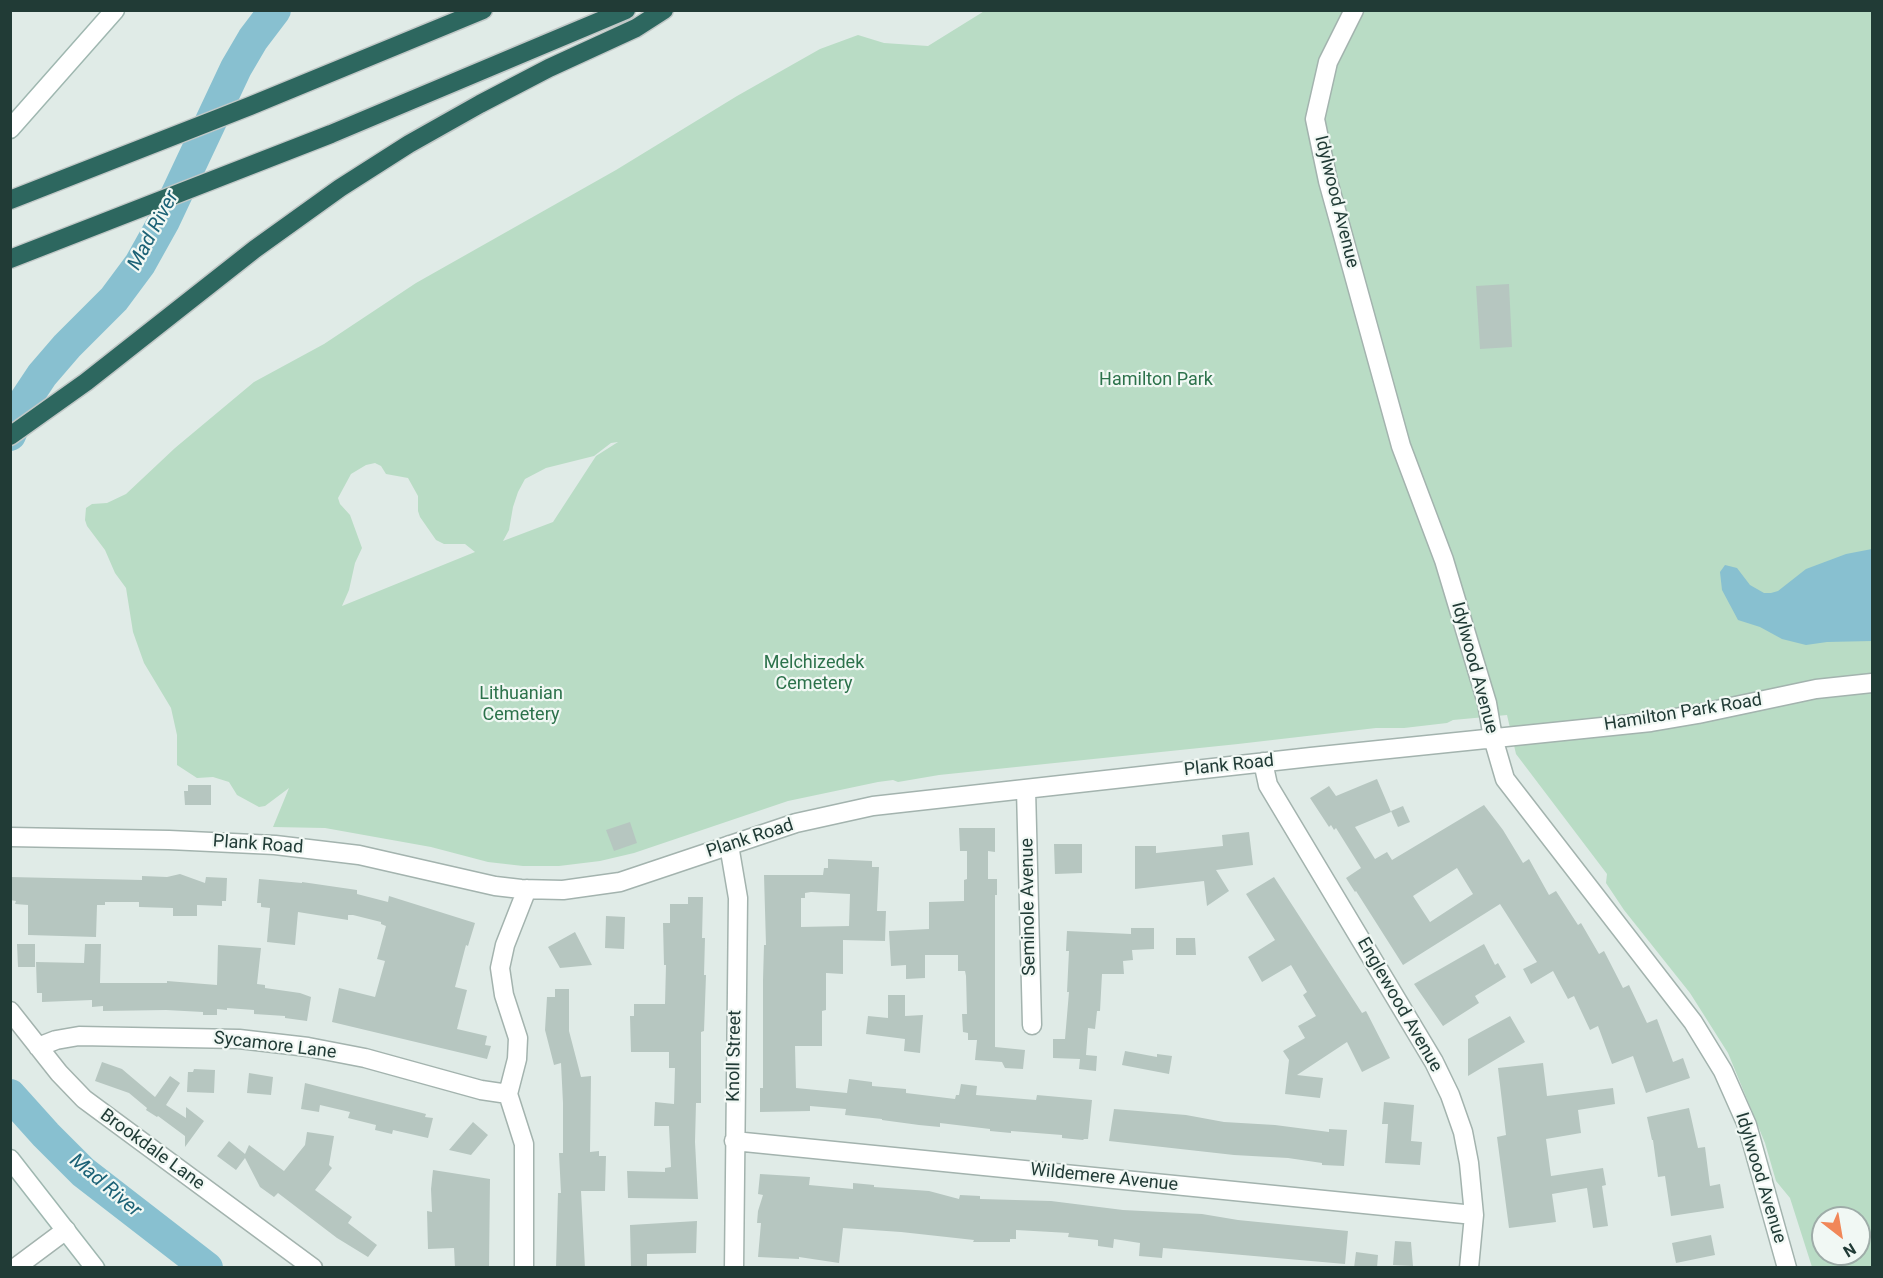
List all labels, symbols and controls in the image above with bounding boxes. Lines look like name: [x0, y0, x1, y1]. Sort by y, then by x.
street label: Idylwood Avenue: [1309, 134, 1363, 270]
water label: Mad River: [123, 187, 185, 275]
park label: Hamilton Park: [1099, 369, 1213, 391]
street label: Idylwood Avenue: [1446, 600, 1502, 736]
park label: Melchizedek Cemetery: [764, 652, 864, 694]
park label: Lithuanian Cemetery: [479, 683, 563, 726]
street label: Hamilton Park Road: [1602, 690, 1764, 736]
street label: Plank Road: [1183, 751, 1275, 781]
street label: Plank Road: [704, 815, 796, 863]
street label: Plank Road: [212, 831, 304, 859]
street label: Seminole Avenue: [1017, 838, 1041, 976]
street label: Englewood Avenue: [1352, 934, 1446, 1076]
street label: Knoll Street: [723, 1010, 747, 1102]
street label: Sycamore Lane: [213, 1028, 337, 1064]
street label: Brookdale Lane: [96, 1105, 208, 1195]
street label: Idylwood Avenue: [1730, 1110, 1790, 1246]
water label: Mad River: [64, 1149, 146, 1223]
street label: Wildemere Avenue: [1029, 1159, 1179, 1197]
north arrow: [1811, 1206, 1871, 1266]
text: N: [1840, 1239, 1859, 1261]

